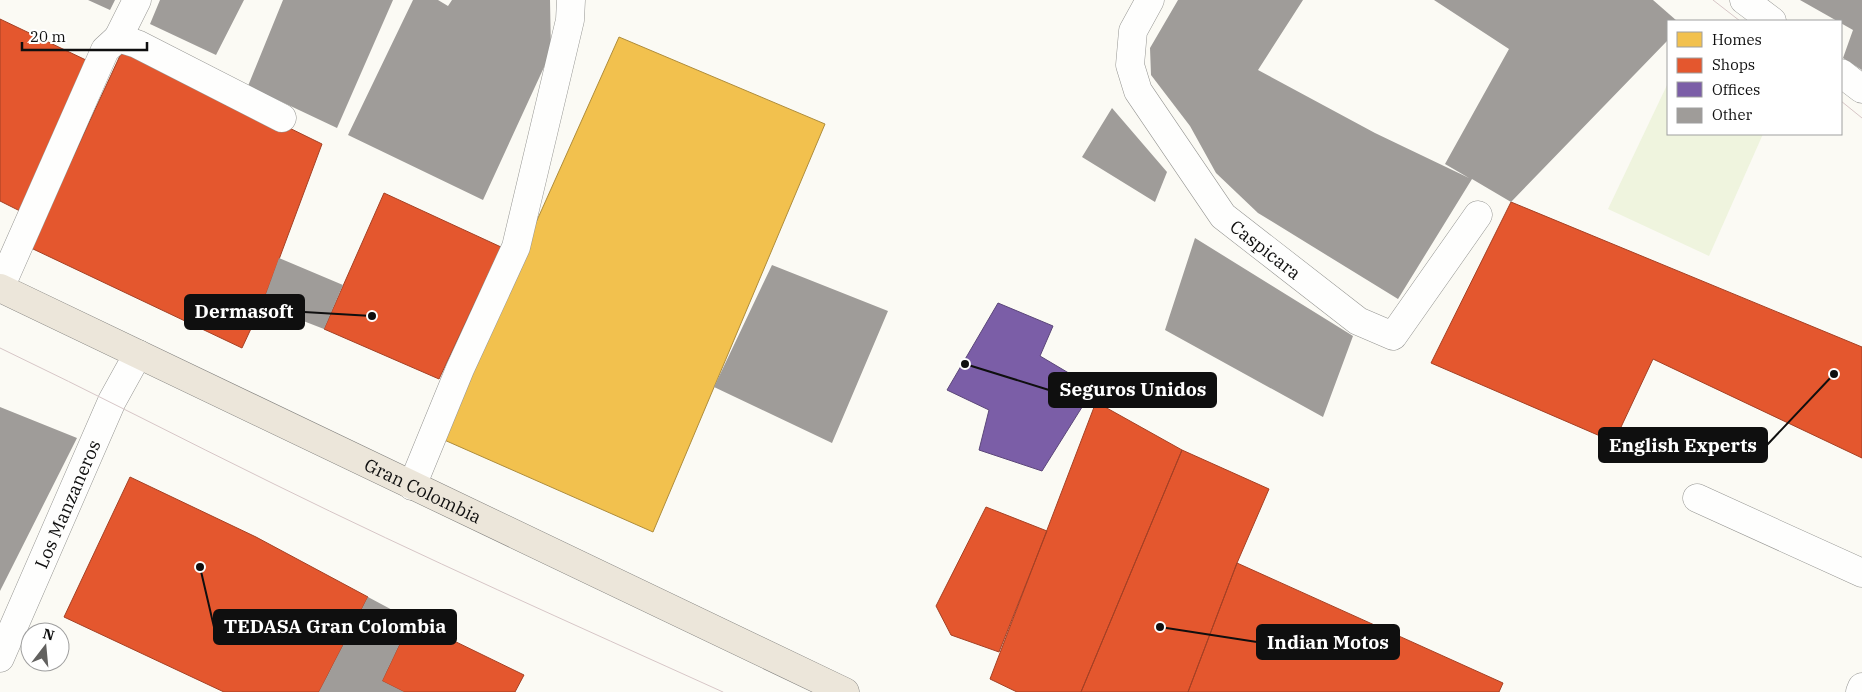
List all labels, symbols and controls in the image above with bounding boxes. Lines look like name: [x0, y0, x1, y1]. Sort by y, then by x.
scale bar: [22, 20, 148, 52]
legend: [1667, 20, 1842, 135]
text: 20 m: [30, 27, 66, 46]
text: Homes: [1712, 30, 1762, 49]
text: Shops: [1712, 55, 1755, 74]
text: Offices: [1712, 80, 1760, 99]
text: Other: [1712, 105, 1752, 124]
street label: Caspicara: [1226, 214, 1306, 284]
callout: Dermasoft: [185, 295, 304, 329]
text: Dermasoft: [195, 299, 293, 323]
callout: Seguros Unidos: [1049, 373, 1216, 407]
text: Seguros Unidos: [1060, 377, 1206, 401]
callout: English Experts: [1599, 428, 1767, 462]
text: English Experts: [1609, 433, 1757, 457]
street label: Los Manzaneros: [29, 436, 105, 572]
street label: Gran Colombia: [361, 453, 486, 528]
callout: TEDASA Gran Colombia: [214, 610, 456, 644]
text: TEDASA Gran Colombia: [224, 614, 446, 638]
north arrow: [20, 622, 70, 672]
text: N: [41, 624, 56, 645]
callout: Indian Motos: [1257, 625, 1399, 659]
text: Indian Motos: [1267, 630, 1389, 654]

